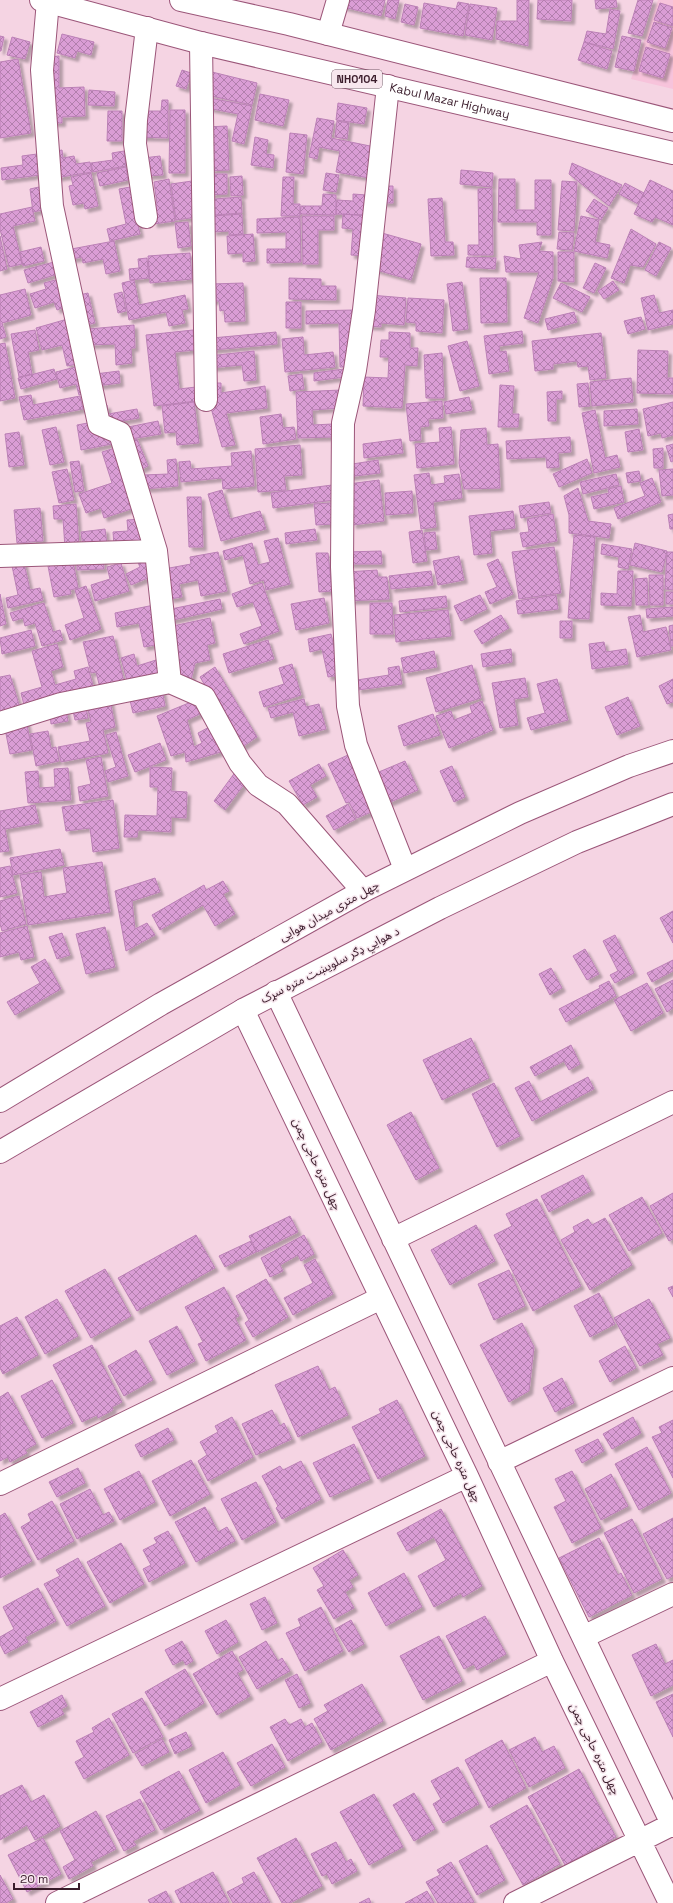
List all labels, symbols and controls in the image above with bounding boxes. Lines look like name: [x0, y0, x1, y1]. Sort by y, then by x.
road number: NH0104: [332, 70, 382, 88]
street label: Kabul Mazar Highway: [388, 79, 511, 123]
street label: چهل متری میدان هوایی: [276, 877, 382, 945]
street label: د هوايي ډګر سلویښت متره سړک: [258, 923, 403, 1009]
street label: چهل متره حاجی چمن: [289, 1115, 345, 1213]
street label: چهل متره حاجی چمن: [429, 1407, 485, 1505]
street label: چهل متره حاجی چمن: [566, 1700, 624, 1798]
scale bar: [14, 1865, 79, 1891]
text: 20 m: [20, 1871, 48, 1887]

